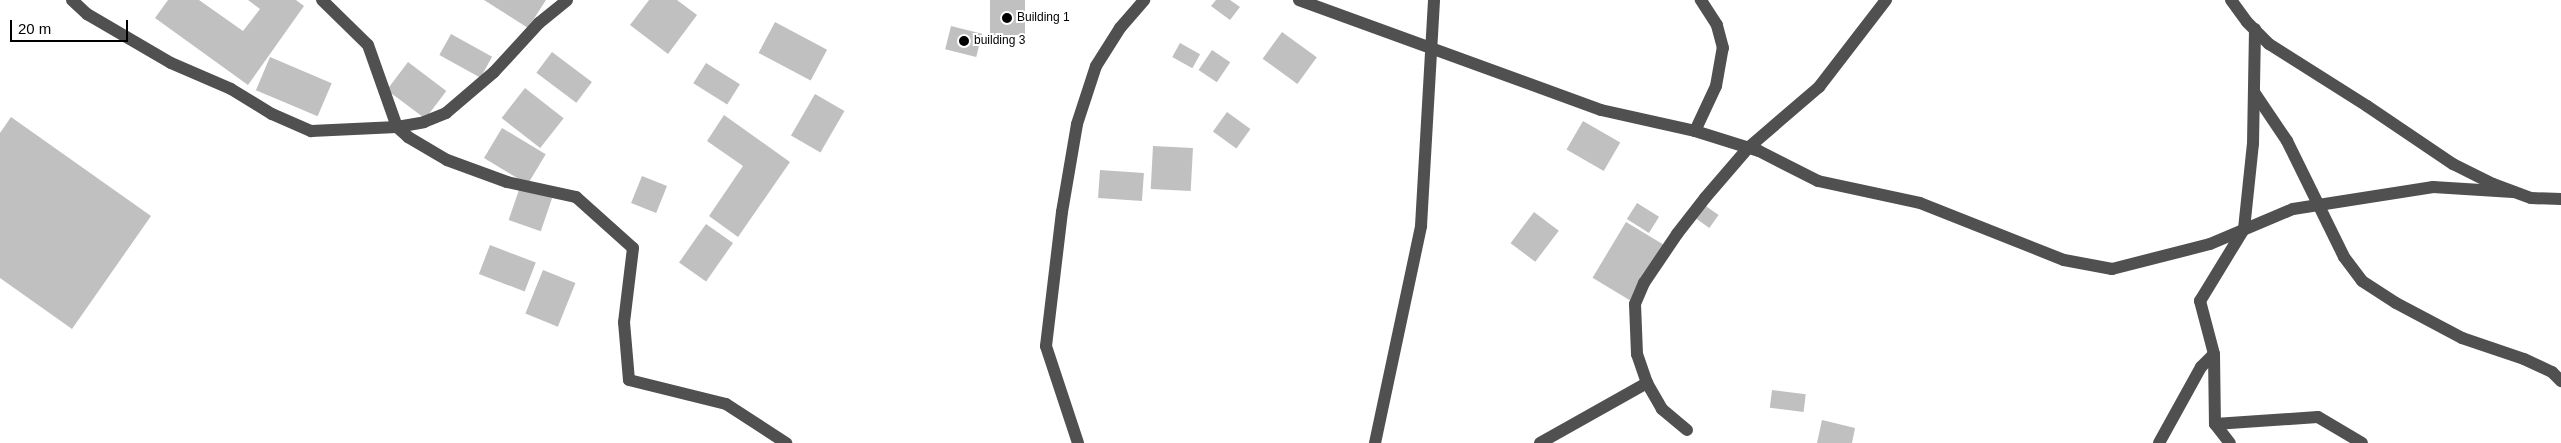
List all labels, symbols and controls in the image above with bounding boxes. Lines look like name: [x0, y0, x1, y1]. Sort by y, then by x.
scale bar: [12, 10, 130, 42]
place label: Building 1: [1017, 11, 1070, 25]
marker: Building 1: [1001, 12, 1013, 24]
text: 20 m: [18, 20, 51, 37]
place label: building 3: [974, 34, 1025, 48]
marker: building 3: [958, 35, 970, 47]

